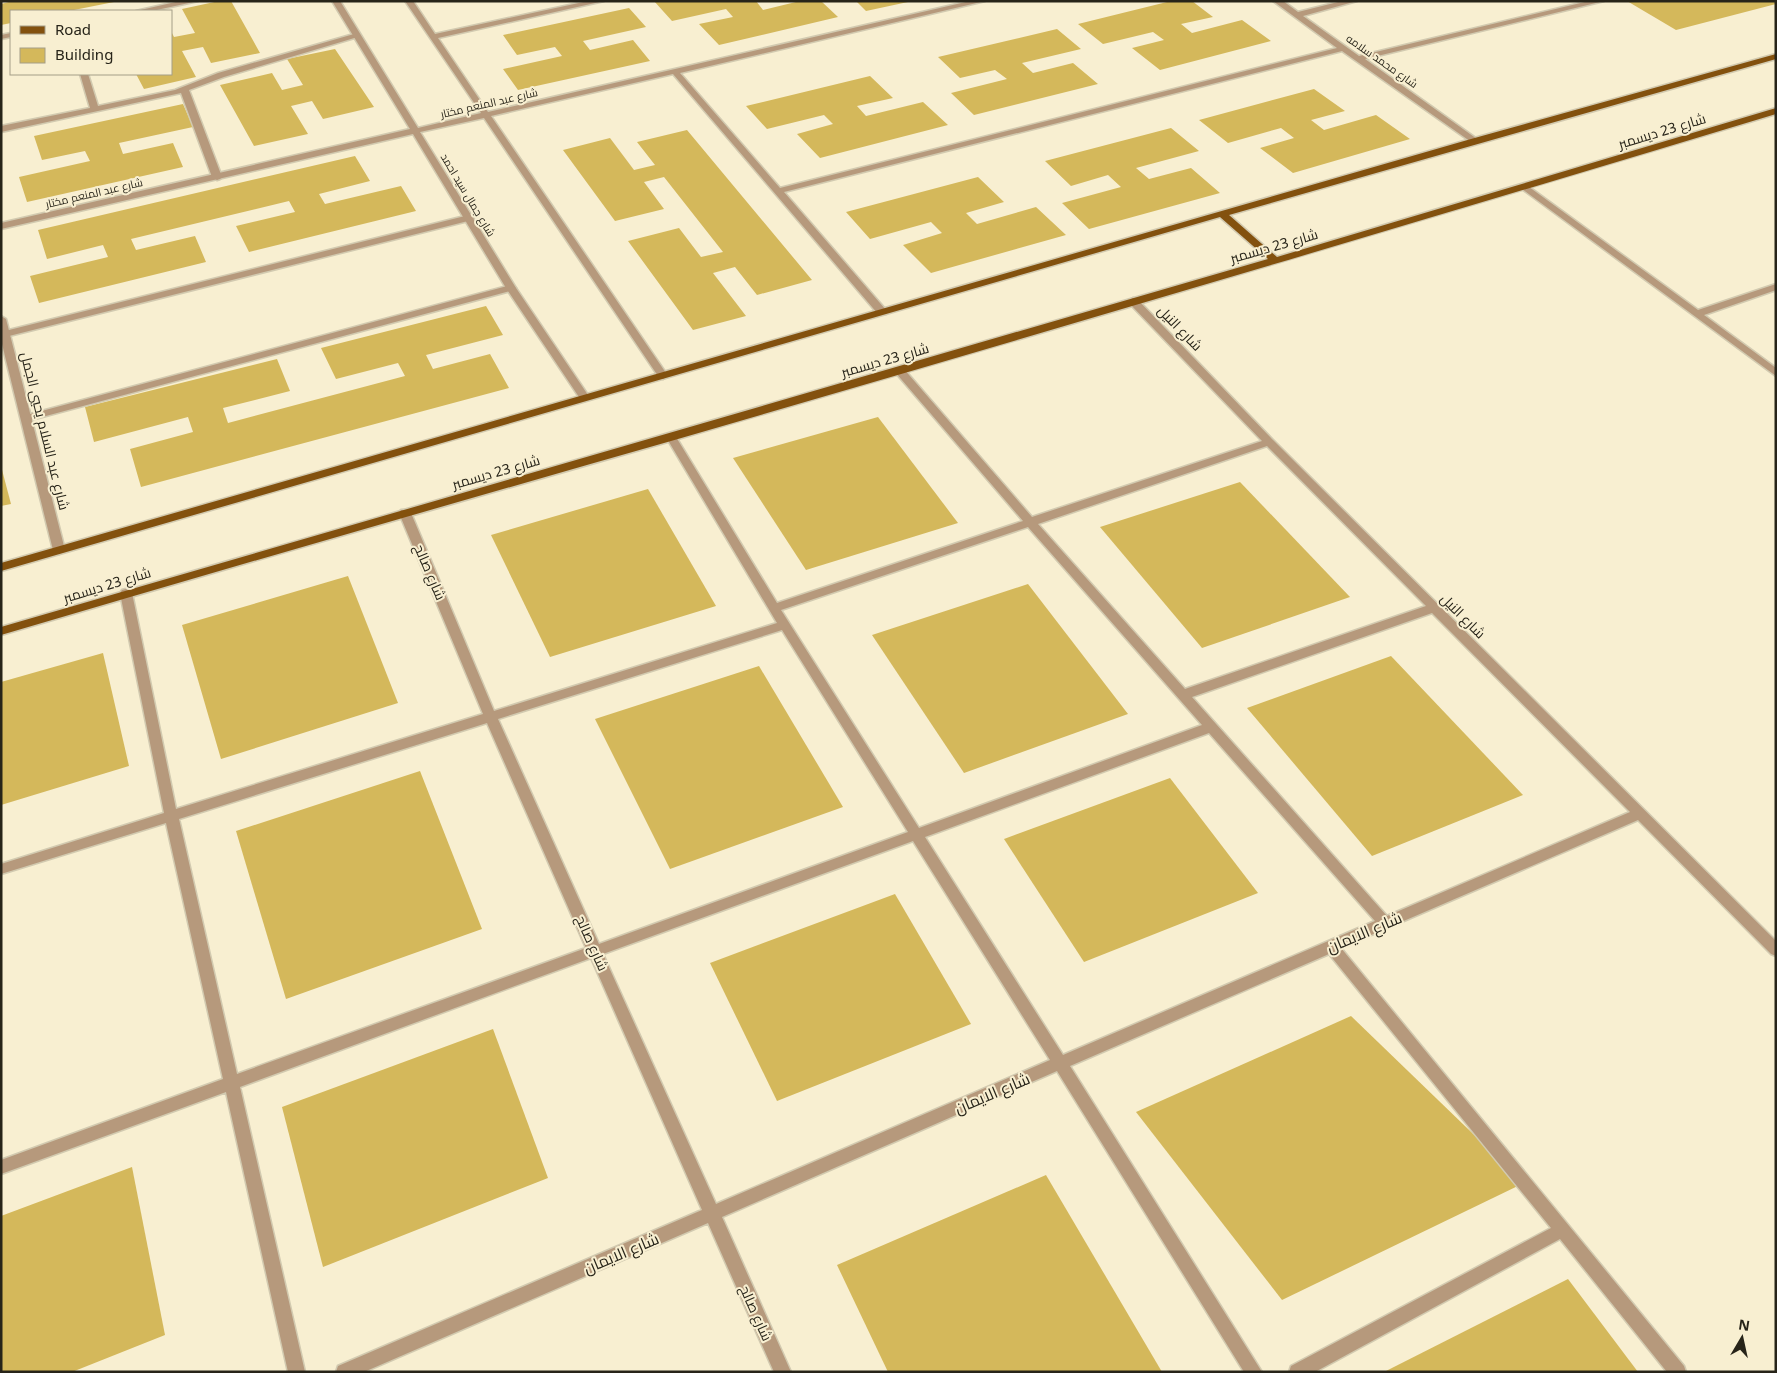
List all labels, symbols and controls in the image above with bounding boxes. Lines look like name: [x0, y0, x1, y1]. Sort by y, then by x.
legend: [10, 10, 172, 75]
text: Road: [55, 19, 91, 39]
street label: شارع محمد سلامه: [1343, 30, 1421, 92]
text: Building: [55, 44, 113, 64]
street label: شارع عبد المنعم مختار: [438, 84, 539, 122]
street label: شارع 23 ديسمبر: [1615, 108, 1708, 153]
street label: شارع جمال سيد احمد: [437, 150, 499, 240]
street label: شارع عبد المنعم مختار: [43, 174, 144, 212]
street label: شارع 23 ديسمبر: [1227, 224, 1320, 267]
street label: شارع النيل: [1154, 301, 1207, 355]
street label: شارع 23 ديسمبر: [838, 338, 931, 381]
street label: شارع عبد السلام يحيي الجمل: [16, 350, 74, 512]
street label: شارع 23 ديسمبر: [449, 450, 542, 493]
street label: شارع صالح: [410, 541, 451, 603]
street label: شارع 23 ديسمبر: [60, 562, 153, 607]
street label: شارع النيل: [1437, 589, 1490, 642]
street label: شارع الايمان: [1323, 906, 1406, 959]
street label: شارع صالح: [572, 912, 613, 974]
street label: شارع الايمان: [951, 1067, 1034, 1120]
street label: شارع الايمان: [580, 1227, 663, 1280]
street label: شارع صالح: [736, 1282, 777, 1344]
north arrow: [1717, 1313, 1767, 1363]
text: N: [1737, 1314, 1751, 1335]

